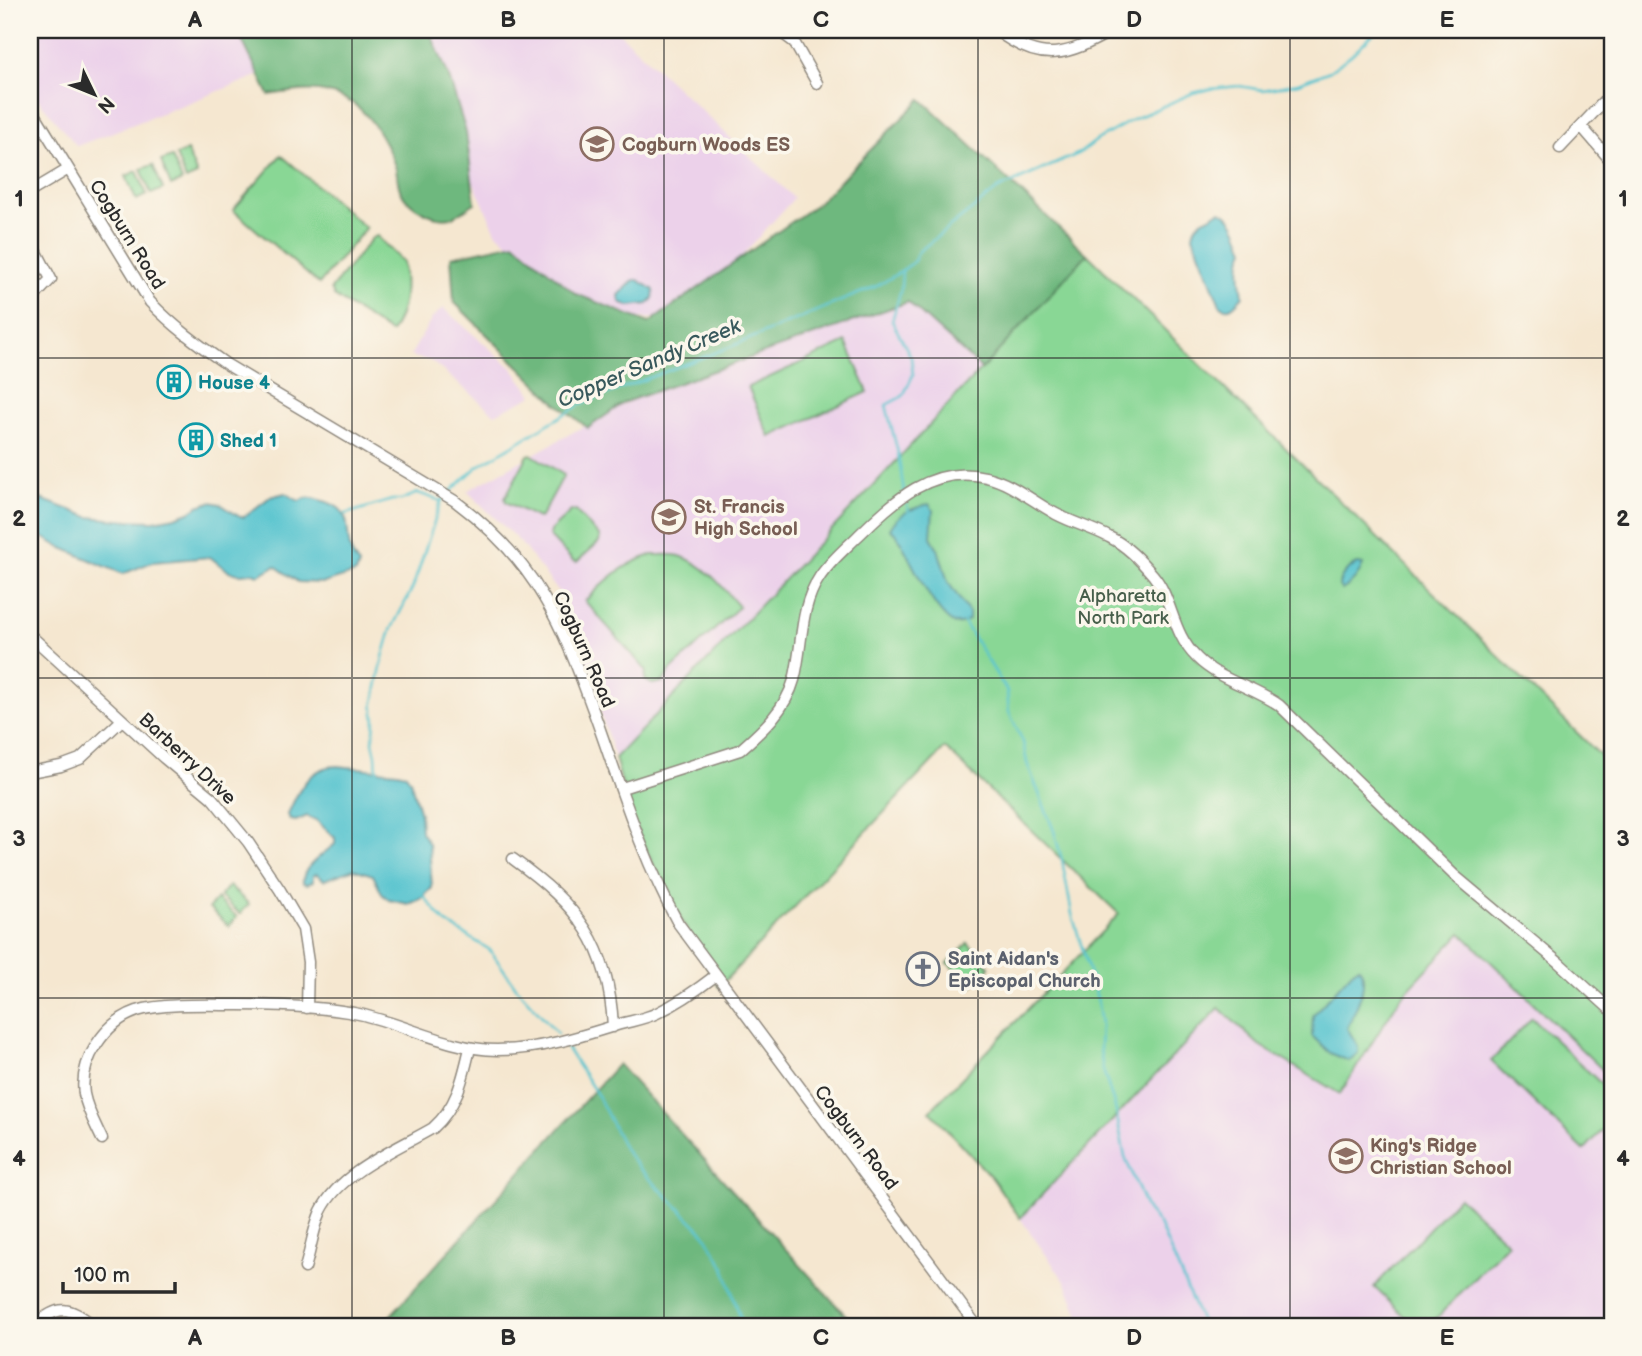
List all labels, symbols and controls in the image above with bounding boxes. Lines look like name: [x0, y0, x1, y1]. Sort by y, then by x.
text: A: [187, 6, 203, 34]
text: B: [500, 6, 516, 34]
text: C: [813, 6, 829, 34]
text: D: [1126, 6, 1142, 34]
text: E: [1440, 6, 1455, 34]
north arrow: [60, 60, 130, 130]
text: N: [92, 92, 119, 118]
school or university icon: Cogburn Woods ES: [578, 125, 616, 163]
place label: Cogburn Woods ES: [622, 134, 790, 157]
street label: Cogburn Road: [84, 176, 170, 294]
text: 1: [14, 185, 24, 213]
text: 1: [1618, 185, 1628, 213]
water label: Copper Sandy Creek: [554, 313, 745, 413]
building icon: House 4: [155, 363, 193, 401]
place label: House 4: [198, 372, 270, 395]
building icon: Shed 1: [177, 421, 215, 459]
place label: Shed 1: [220, 430, 277, 453]
place label: St. Francis High School: [694, 496, 798, 541]
school or university icon: St. Francis High School: [650, 498, 688, 536]
text: 2: [12, 505, 26, 533]
text: 2: [1616, 505, 1630, 533]
park label: Alpharetta North Park: [1077, 585, 1170, 630]
street label: Cogburn Road: [548, 588, 620, 711]
street label: Barberry Drive: [134, 708, 240, 810]
text: 3: [12, 825, 26, 853]
text: 3: [1616, 825, 1630, 853]
place label: Saint Aidan's Episcopal Church: [948, 948, 1101, 993]
church icon: Saint Aidan's Episcopal Church: [904, 950, 942, 988]
street label: Cogburn Road: [809, 1081, 903, 1195]
place label: King's Ridge Christian School: [1370, 1135, 1512, 1180]
school or university icon: King's Ridge Christian School: [1327, 1137, 1365, 1175]
text: 4: [12, 1145, 26, 1173]
text: 4: [1616, 1145, 1630, 1173]
scale bar: [63, 1251, 175, 1295]
text: 100 m: [74, 1263, 130, 1288]
text: A: [187, 1324, 203, 1352]
text: B: [500, 1324, 516, 1352]
text: C: [813, 1324, 829, 1352]
text: D: [1126, 1324, 1142, 1352]
text: E: [1440, 1324, 1455, 1352]

